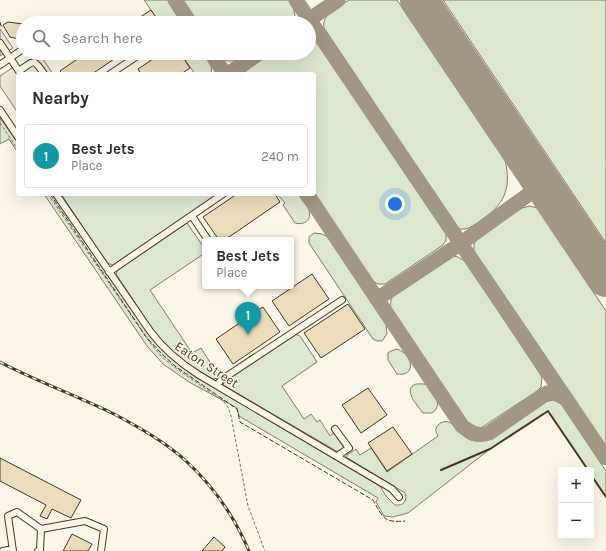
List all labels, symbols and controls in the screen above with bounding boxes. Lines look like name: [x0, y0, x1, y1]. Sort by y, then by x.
search box: [16, 16, 316, 60]
icon: search: [30, 27, 52, 49]
text: Search here: [62, 29, 143, 47]
text: Nearby: [32, 88, 89, 108]
text: Best Jets: [71, 140, 135, 158]
text: 1: [44, 149, 48, 164]
text: 240 m: [261, 149, 299, 164]
text: Place: [71, 158, 102, 173]
your location: [385, 194, 405, 214]
popup: [202, 237, 294, 289]
text: Best Jets: [216, 247, 280, 265]
text: Place: [216, 265, 248, 280]
pin: 1: [235, 302, 261, 335]
street label: Eaton Street: [172, 338, 242, 391]
map controls: [558, 467, 594, 539]
button: +: [558, 467, 594, 503]
button: −: [558, 503, 594, 539]

